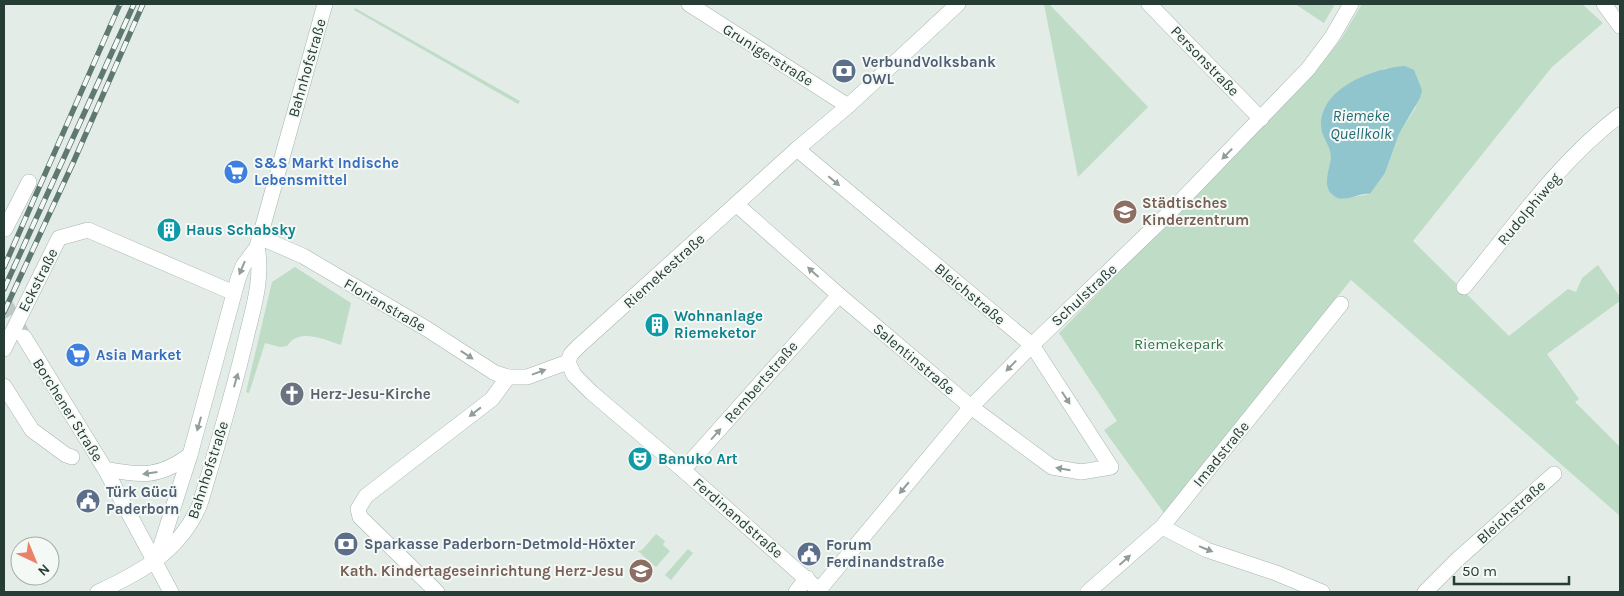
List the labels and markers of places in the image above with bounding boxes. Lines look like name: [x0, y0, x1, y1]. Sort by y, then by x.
place label: VerbundVolksbank OWL: [862, 53, 996, 88]
bank icon: VerbundVolksbank OWL: [831, 58, 857, 84]
place label: S&S Markt Indische Lebensmittel: [254, 154, 399, 189]
supermarket icon: S&S Markt Indische Lebensmittel: [223, 159, 249, 185]
place label: Städtisches Kinderzentrum: [1142, 194, 1249, 229]
school or university icon: Städtisches Kinderzentrum: [1112, 199, 1138, 225]
building icon: Haus Schabsky: [156, 217, 182, 243]
place label: Haus Schabsky: [186, 221, 296, 239]
place label: Wohnanlage Riemeketor: [674, 307, 763, 342]
building icon: Wohnanlage Riemeketor: [644, 312, 670, 338]
supermarket icon: Asia Market: [65, 342, 91, 368]
place label: Asia Market: [96, 346, 181, 364]
church icon: Herz-Jesu-Kirche: [279, 381, 305, 407]
place label: Herz-Jesu-Kirche: [310, 385, 431, 403]
theatre icon: Banuko Art: [627, 446, 653, 472]
place label: Banuko Art: [658, 450, 738, 468]
place label: Türk Gücü Paderborn: [106, 483, 179, 518]
public building icon: Türk Gücü Paderborn: [75, 488, 101, 514]
bank icon: Sparkasse Paderborn-Detmold-Höxter: [333, 531, 359, 557]
place label: Sparkasse Paderborn-Detmold-Höxter: [364, 535, 635, 553]
place label: Forum Ferdinandstraße: [826, 536, 945, 571]
public building icon: Forum Ferdinandstraße: [796, 541, 822, 567]
school or university icon: Kath. Kindertageseinrichtung Herz-Jesu: [628, 558, 654, 584]
place label: Kath. Kindertageseinrichtung Herz-Jesu: [340, 562, 624, 580]

